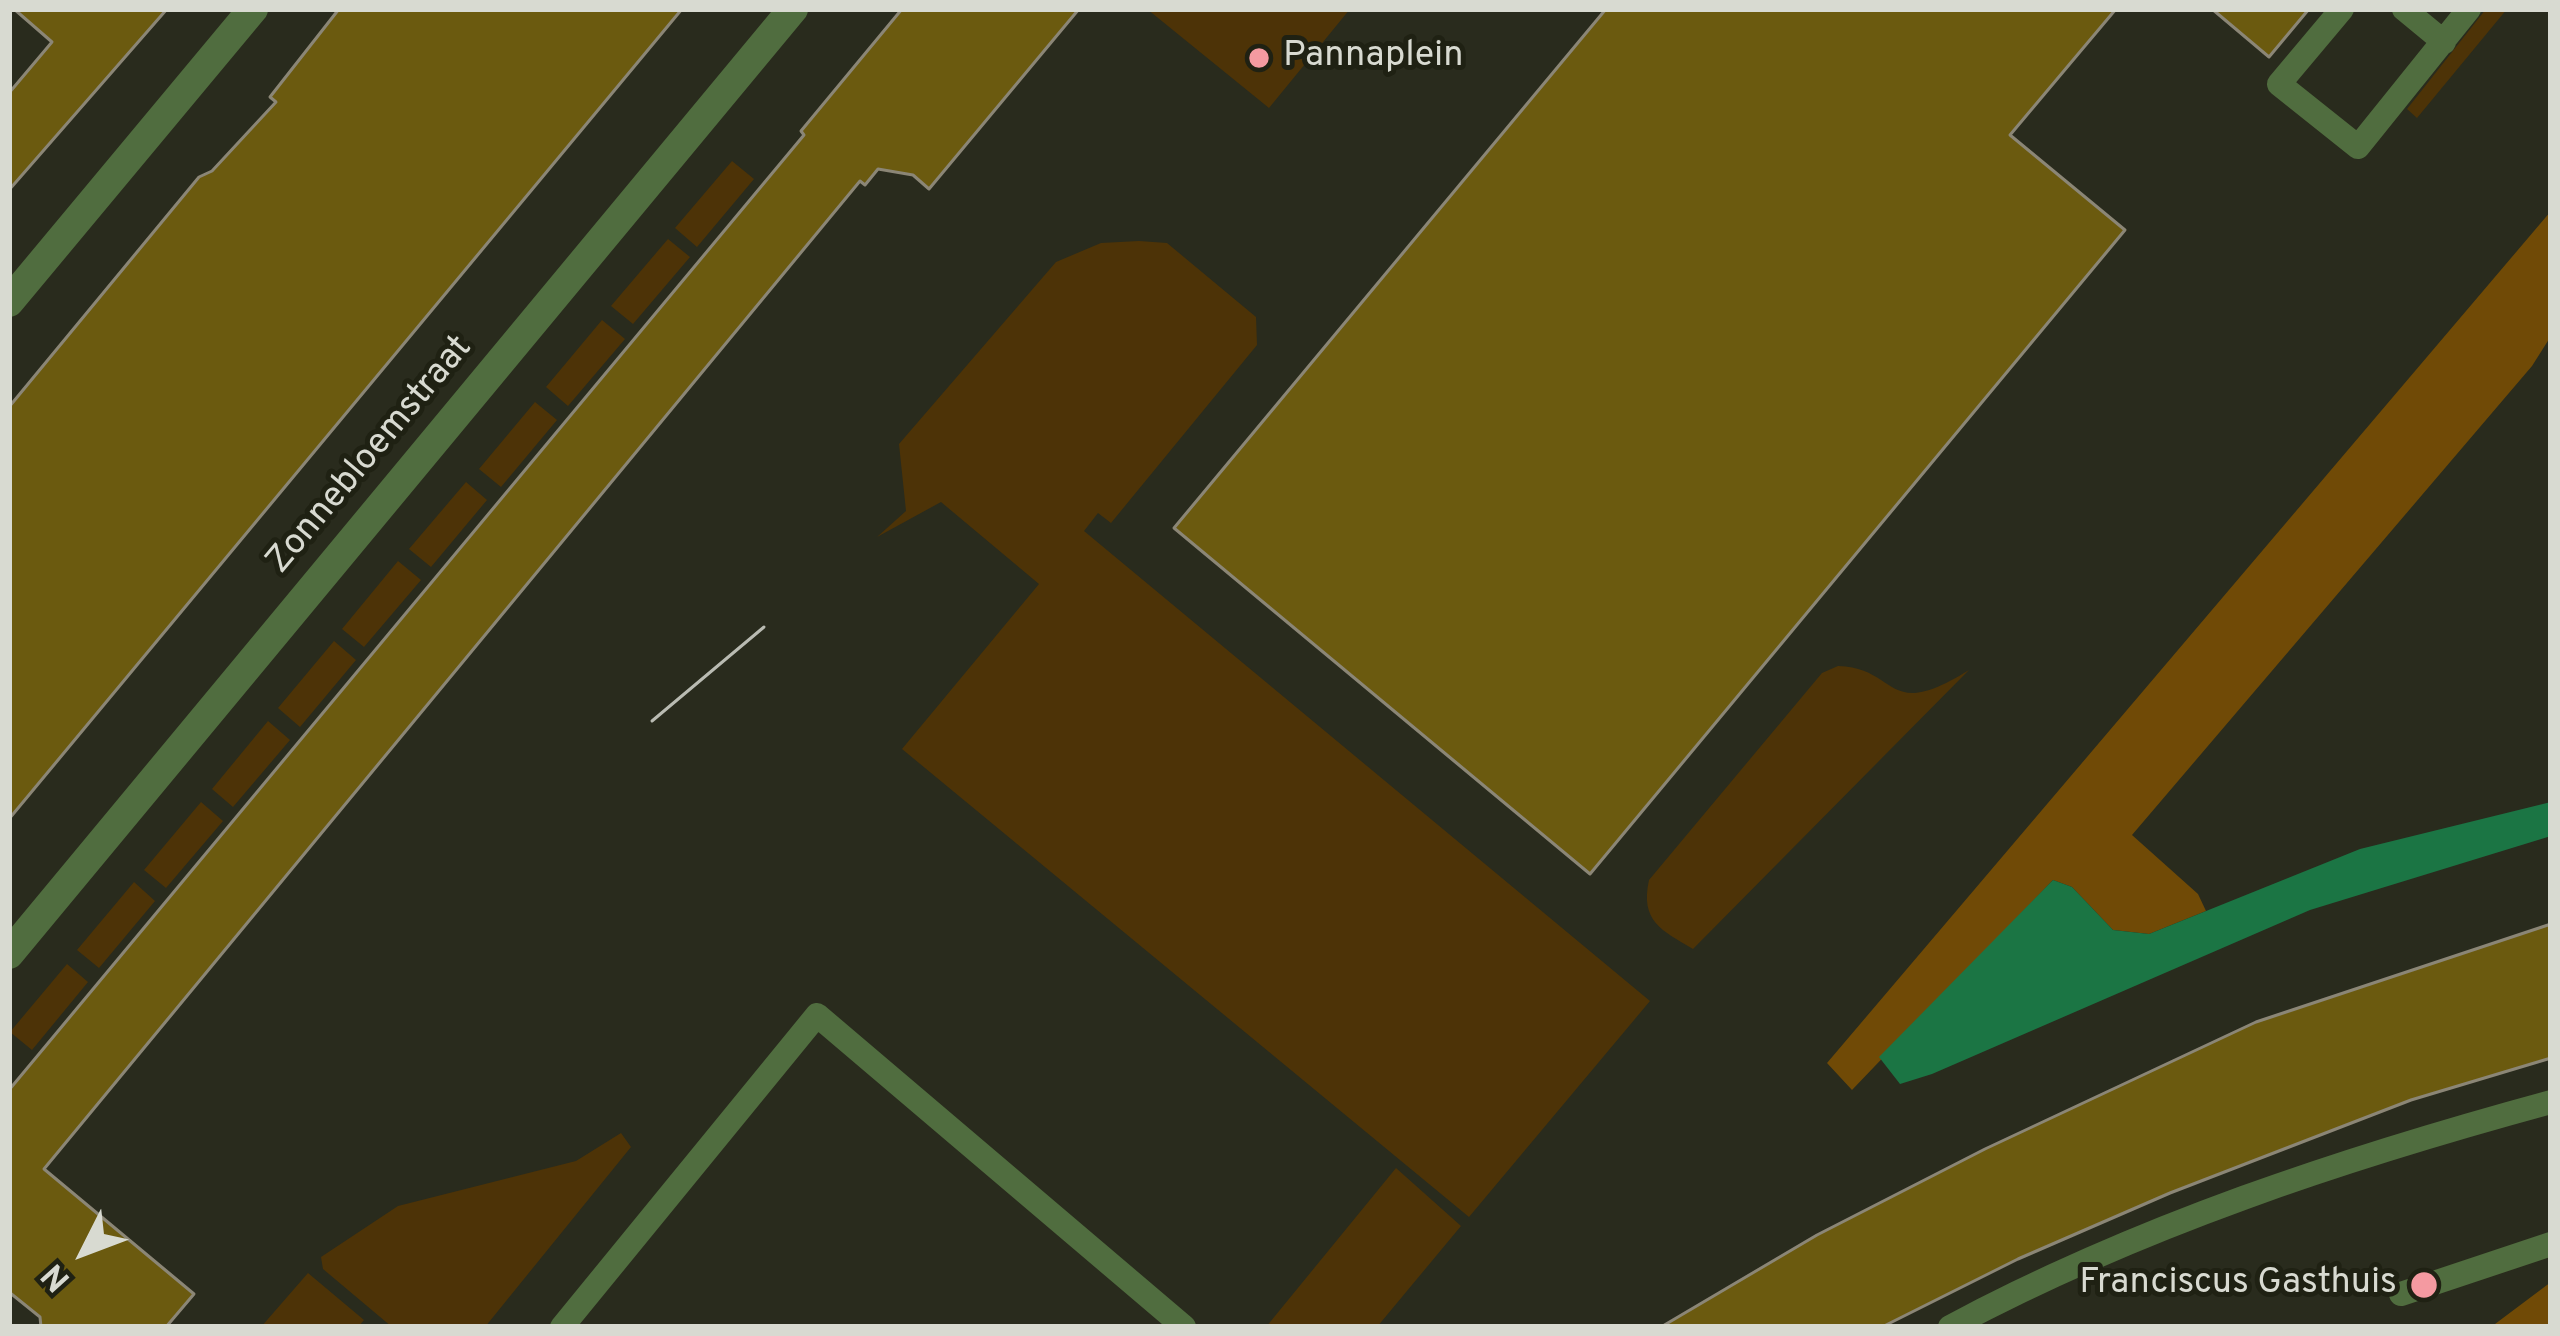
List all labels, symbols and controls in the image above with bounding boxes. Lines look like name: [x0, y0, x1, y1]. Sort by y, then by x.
place label: Pannaplein: [1283, 36, 1464, 80]
marker: Pannaplein: [1246, 45, 1272, 71]
street label: Zonnebloemstraat: [259, 328, 483, 584]
north arrow: [24, 1192, 144, 1312]
text: N: [34, 1253, 81, 1299]
place label: Franciscus Gasthuis: [2079, 1263, 2397, 1307]
marker: Franciscus Gasthuis: [2408, 1269, 2440, 1301]

